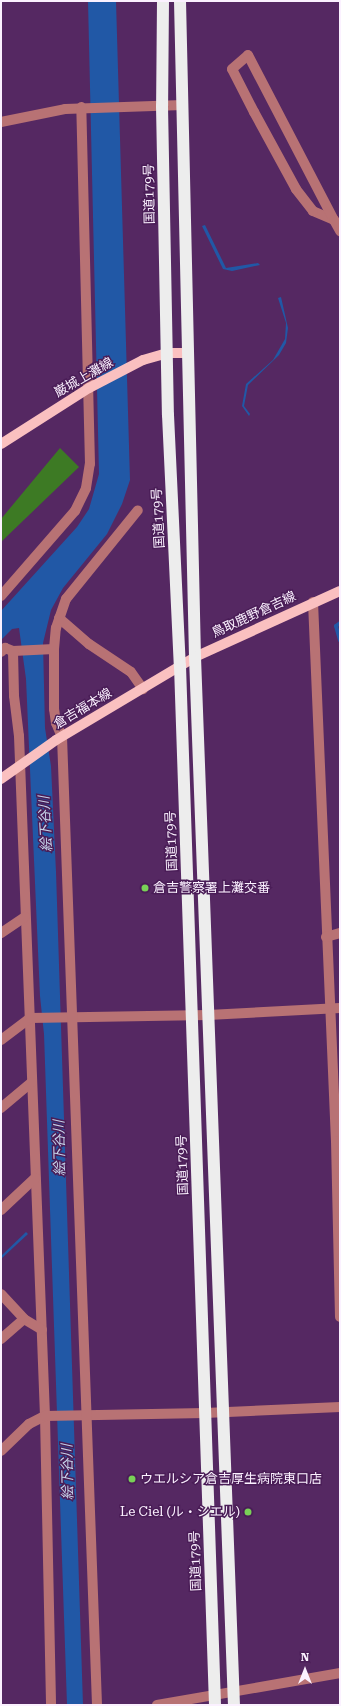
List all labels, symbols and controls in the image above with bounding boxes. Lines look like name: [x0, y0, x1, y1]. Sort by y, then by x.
street label: 国道179号: [142, 163, 158, 225]
street label: 巌城上灘線: [52, 355, 116, 401]
street label: 国道179号: [150, 487, 168, 549]
street label: 鳥取鹿野倉吉線: [209, 589, 299, 641]
street label: 倉吉福本線: [51, 686, 115, 732]
water label: 絵下谷川: [35, 796, 55, 852]
street label: 国道179号: [163, 810, 181, 872]
place label: 倉吉警察署上灘交番: [153, 880, 270, 896]
marker: 倉吉警察署上灘交番: [140, 883, 150, 893]
water label: 絵下谷川: [50, 1120, 68, 1176]
street label: 国道179号: [174, 1134, 192, 1196]
water label: 絵下谷川: [58, 1444, 76, 1500]
place label: ウエルシア倉吉厚生病院東口店: [140, 1471, 322, 1487]
marker: ウエルシア倉吉厚生病院東口店: [127, 1474, 137, 1484]
place label: Le Ciel (ル・シエル): [120, 1504, 240, 1520]
marker: Le Ciel (ル・シエル): [243, 1507, 253, 1517]
street label: 国道179号: [187, 1530, 205, 1592]
north arrow: [285, 1650, 325, 1690]
text: N: [301, 1651, 309, 1664]

